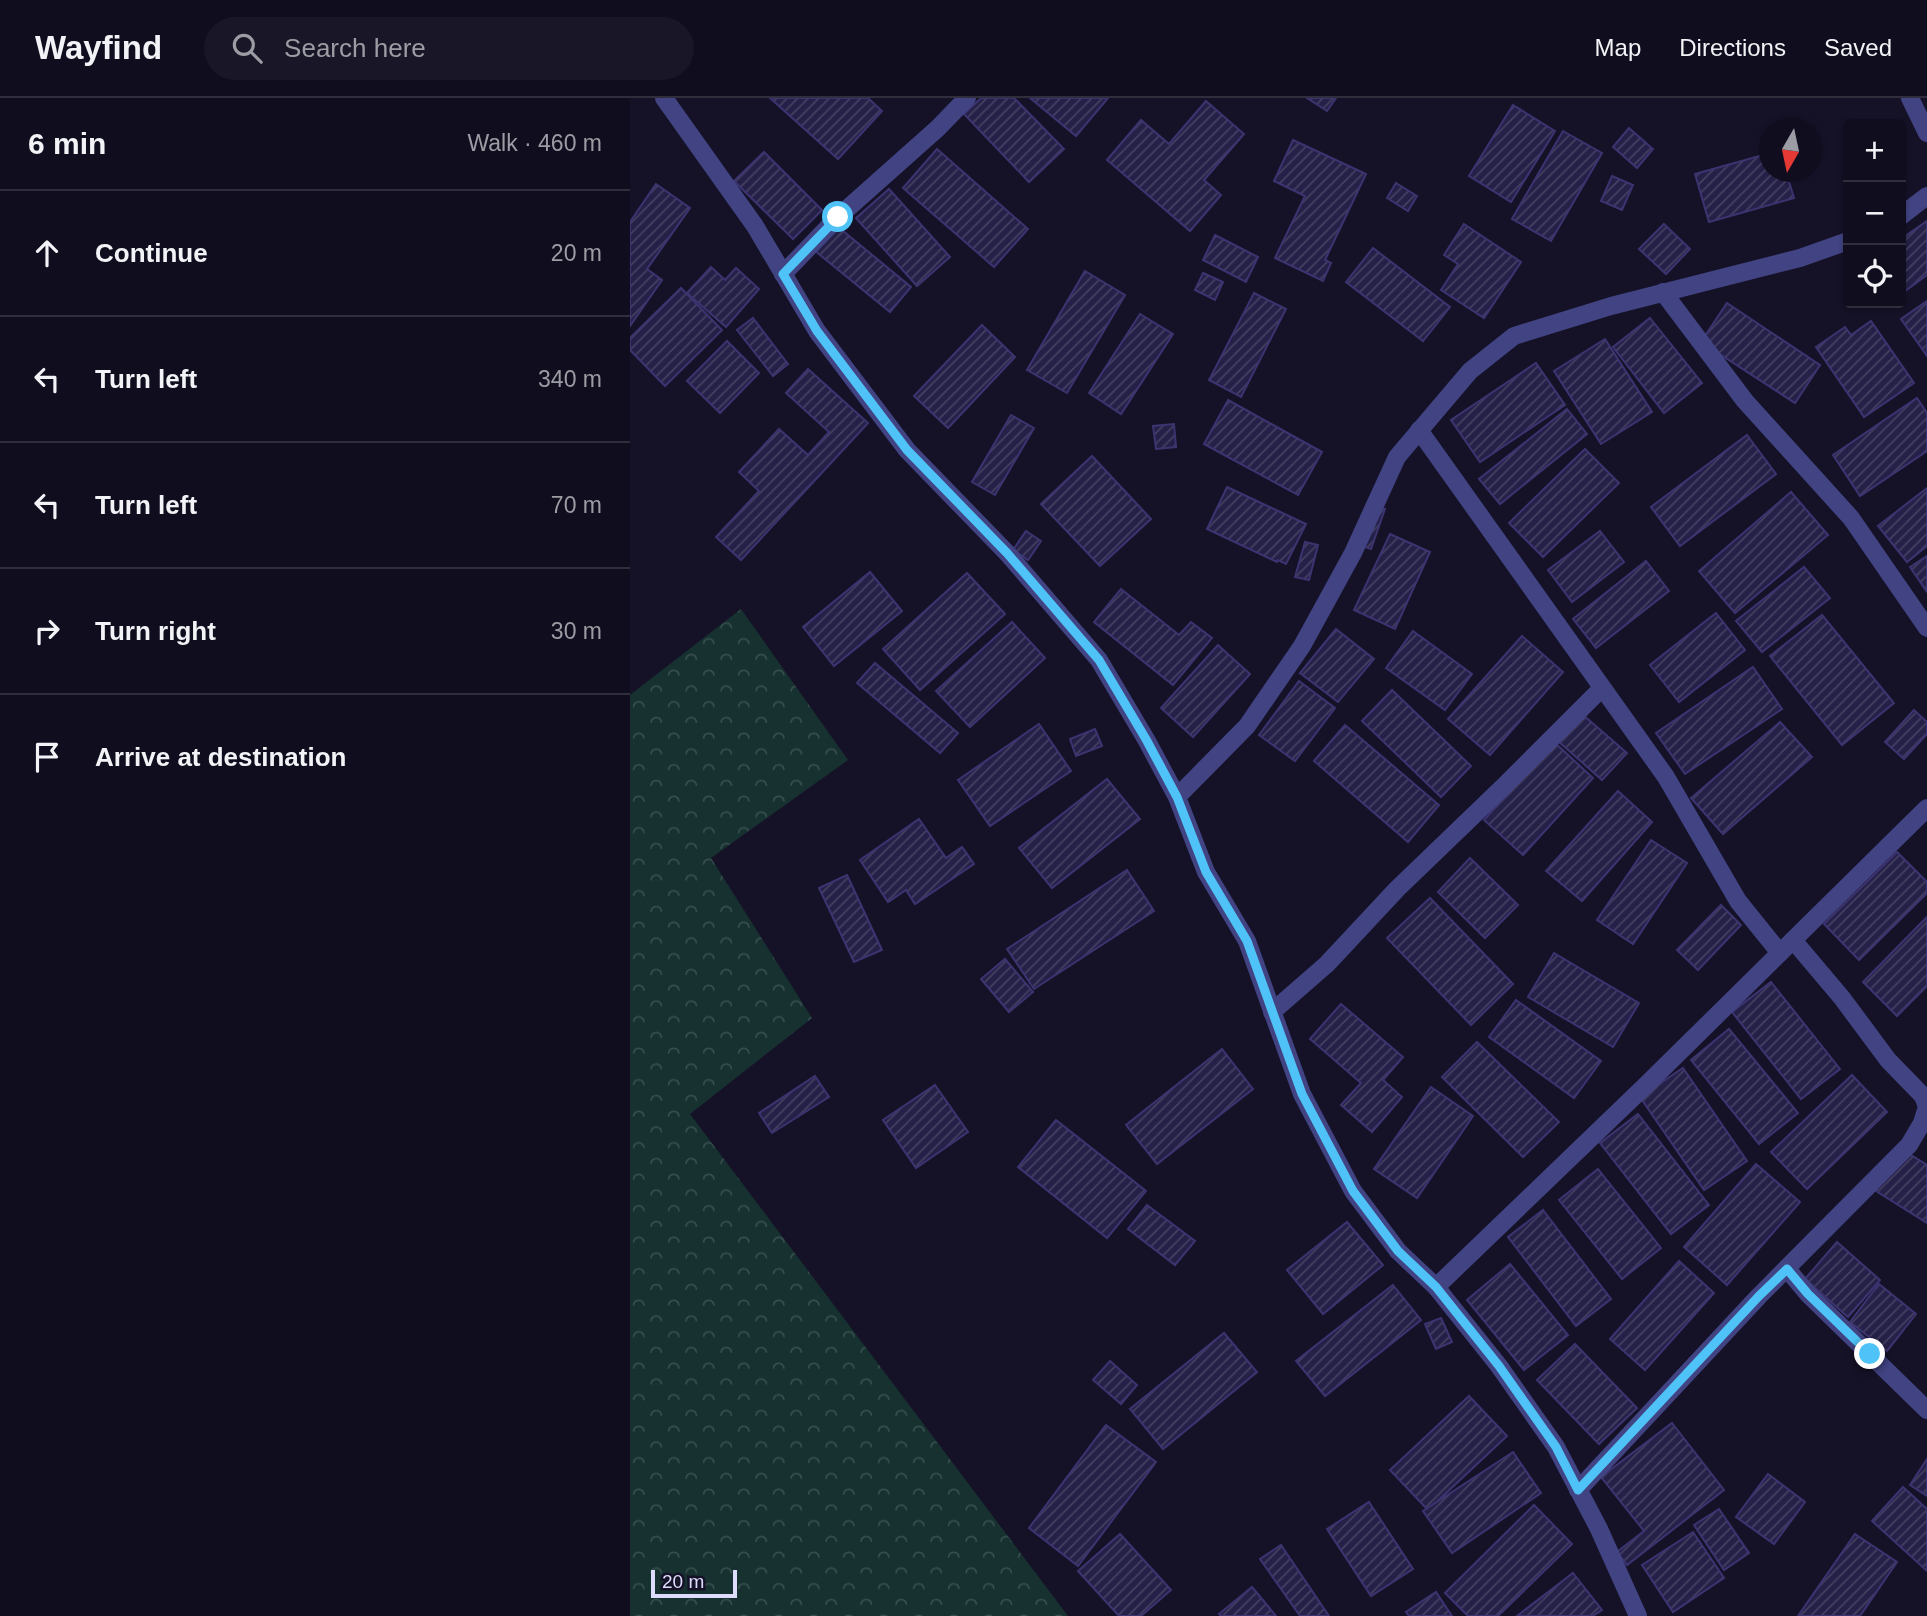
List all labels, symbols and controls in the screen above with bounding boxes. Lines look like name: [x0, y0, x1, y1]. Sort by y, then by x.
search box: [204, 17, 694, 80]
text: Wayfind: [35, 29, 162, 66]
icon: search: [228, 29, 266, 67]
text: Search here: [284, 33, 426, 63]
text: Map: [1595, 34, 1641, 61]
text: Directions: [1679, 34, 1786, 61]
text: Saved: [1824, 34, 1892, 61]
north arrow: [1759, 119, 1822, 182]
map controls: [1843, 119, 1906, 308]
button: +: [1843, 119, 1906, 182]
text: 6 min: [28, 127, 106, 160]
text: Walk · 460 m: [467, 130, 602, 156]
button: −: [1843, 182, 1906, 245]
route start: [822, 201, 853, 232]
icon: ahead: [28, 234, 66, 272]
text: Continue: [95, 238, 208, 268]
text: 20 m: [551, 240, 602, 266]
button: locate: [1843, 245, 1906, 308]
icon: left: [28, 360, 66, 398]
text: Turn left: [95, 364, 197, 394]
text: 340 m: [538, 366, 602, 392]
icon: left: [28, 486, 66, 524]
text: Turn left: [95, 490, 197, 520]
text: 70 m: [551, 492, 602, 518]
icon: right: [28, 612, 66, 650]
text: Turn right: [95, 616, 216, 646]
text: 30 m: [551, 618, 602, 644]
icon: arrive: [28, 738, 66, 776]
text: Arrive at destination: [95, 742, 346, 772]
route end: [1854, 1338, 1885, 1369]
scale bar: [651, 1567, 737, 1599]
text: 20 m: [662, 1571, 704, 1592]

